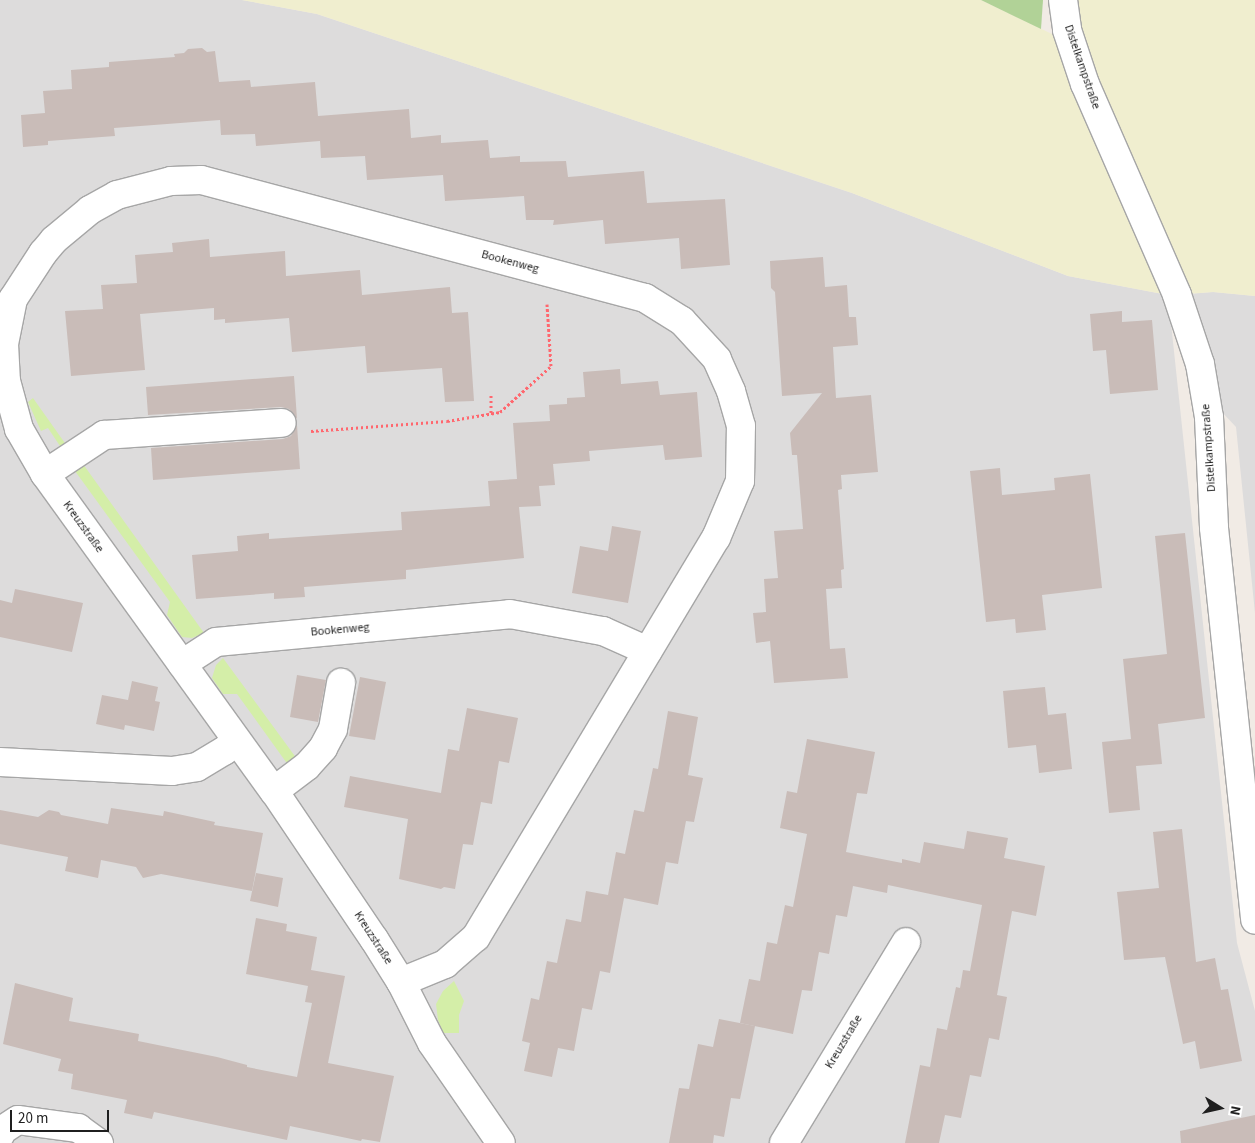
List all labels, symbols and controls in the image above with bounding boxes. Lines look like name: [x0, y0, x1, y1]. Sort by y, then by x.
street label: Distelkampstraße: [1061, 23, 1103, 111]
street label: Bookenweg: [480, 247, 540, 277]
street label: Distelkampstraße: [1199, 404, 1219, 492]
street label: Kreuzstraße: [59, 498, 107, 556]
street label: Bookenweg: [310, 620, 370, 640]
street label: Kreuzstraße: [351, 909, 395, 967]
street label: Kreuzstraße: [822, 1012, 866, 1072]
north arrow: [1195, 1083, 1245, 1133]
scale bar: [12, 1100, 111, 1132]
text: N: [1224, 1104, 1245, 1117]
text: 20 m: [18, 1108, 48, 1129]

